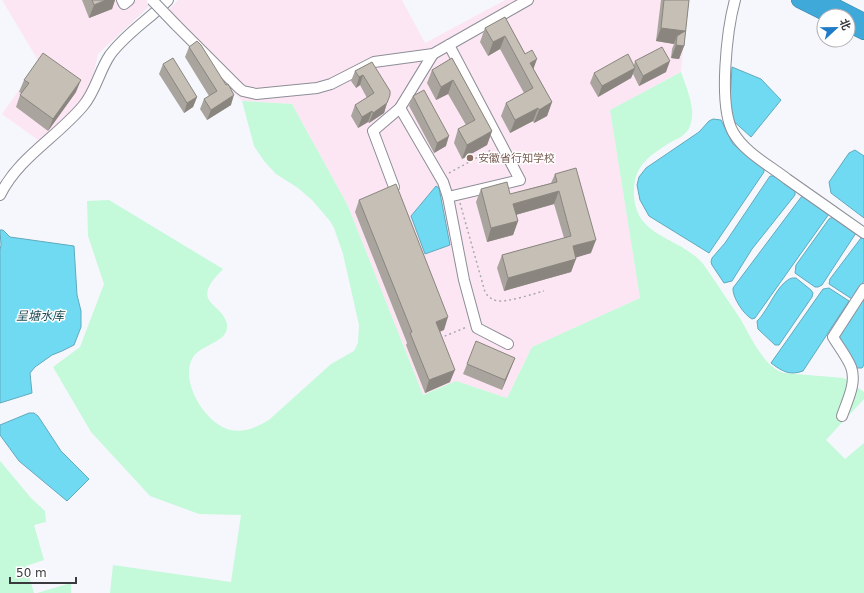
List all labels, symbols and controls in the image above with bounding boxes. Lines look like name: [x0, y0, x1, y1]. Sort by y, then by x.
north arrow: [816, 8, 856, 48]
text: 北: [837, 17, 853, 32]
place label: 安徽省行知学校: [478, 152, 555, 165]
marker: 安徽省行知学校: [465, 153, 475, 163]
water label: 呈塘水库: [16, 309, 66, 323]
scale bar: [10, 559, 76, 585]
text: 50 m: [16, 566, 47, 580]

